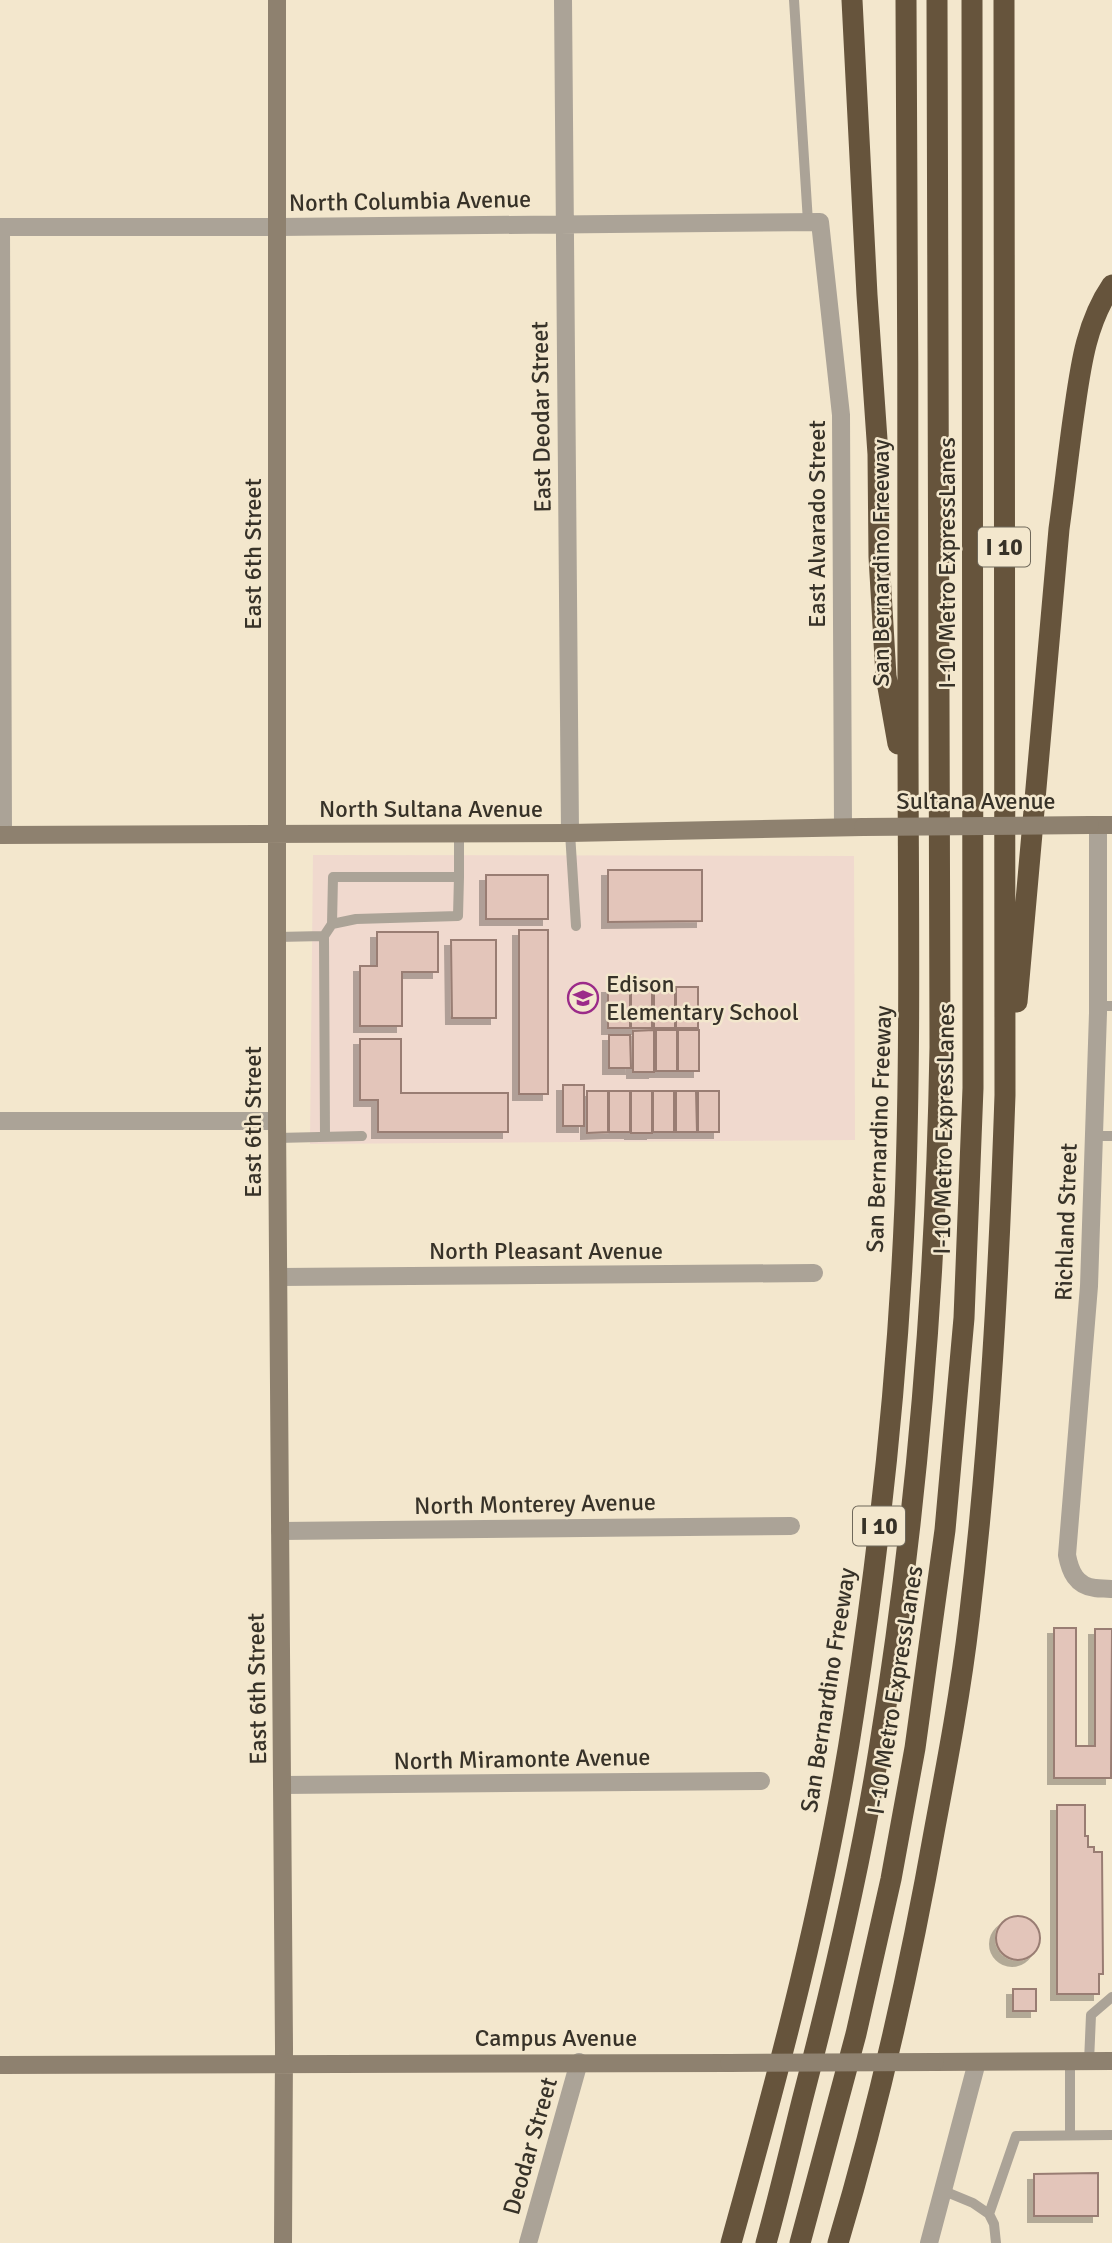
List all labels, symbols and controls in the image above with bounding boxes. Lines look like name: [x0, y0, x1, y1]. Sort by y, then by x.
street label: North Columbia Avenue: [289, 184, 531, 218]
street label: East Deodar Street: [524, 321, 558, 513]
street label: East Alvarado Street: [802, 420, 832, 628]
street label: I-10 Metro ExpressLanes: [932, 437, 962, 689]
street label: San Bernardino Freeway: [866, 439, 896, 687]
street label: East 6th Street: [238, 478, 268, 630]
road number: I 10: [978, 527, 1030, 566]
street label: Sultana Avenue: [896, 786, 1056, 816]
street label: North Sultana Avenue: [319, 794, 543, 824]
place label: Edison Elementary School: [606, 969, 799, 1027]
school or university icon: Edison Elementary School: [566, 981, 600, 1015]
street label: I-10 Metro ExpressLanes: [927, 1003, 961, 1255]
street label: San Bernardino Freeway: [860, 1005, 898, 1253]
street label: East 6th Street: [238, 1046, 268, 1198]
street label: Richland Street: [1048, 1142, 1084, 1302]
street label: North Pleasant Avenue: [429, 1236, 663, 1266]
street label: North Monterey Avenue: [414, 1487, 656, 1521]
road number: I 10: [853, 1506, 905, 1546]
street label: I-10 Metro ExpressLanes: [861, 1564, 929, 1816]
street label: San Bernardino Freeway: [794, 1565, 862, 1815]
street label: East 6th Street: [241, 1613, 273, 1765]
street label: North Miramonte Avenue: [393, 1742, 651, 1776]
street label: Campus Avenue: [475, 2023, 637, 2053]
street label: Deodar Street: [496, 2074, 564, 2218]

